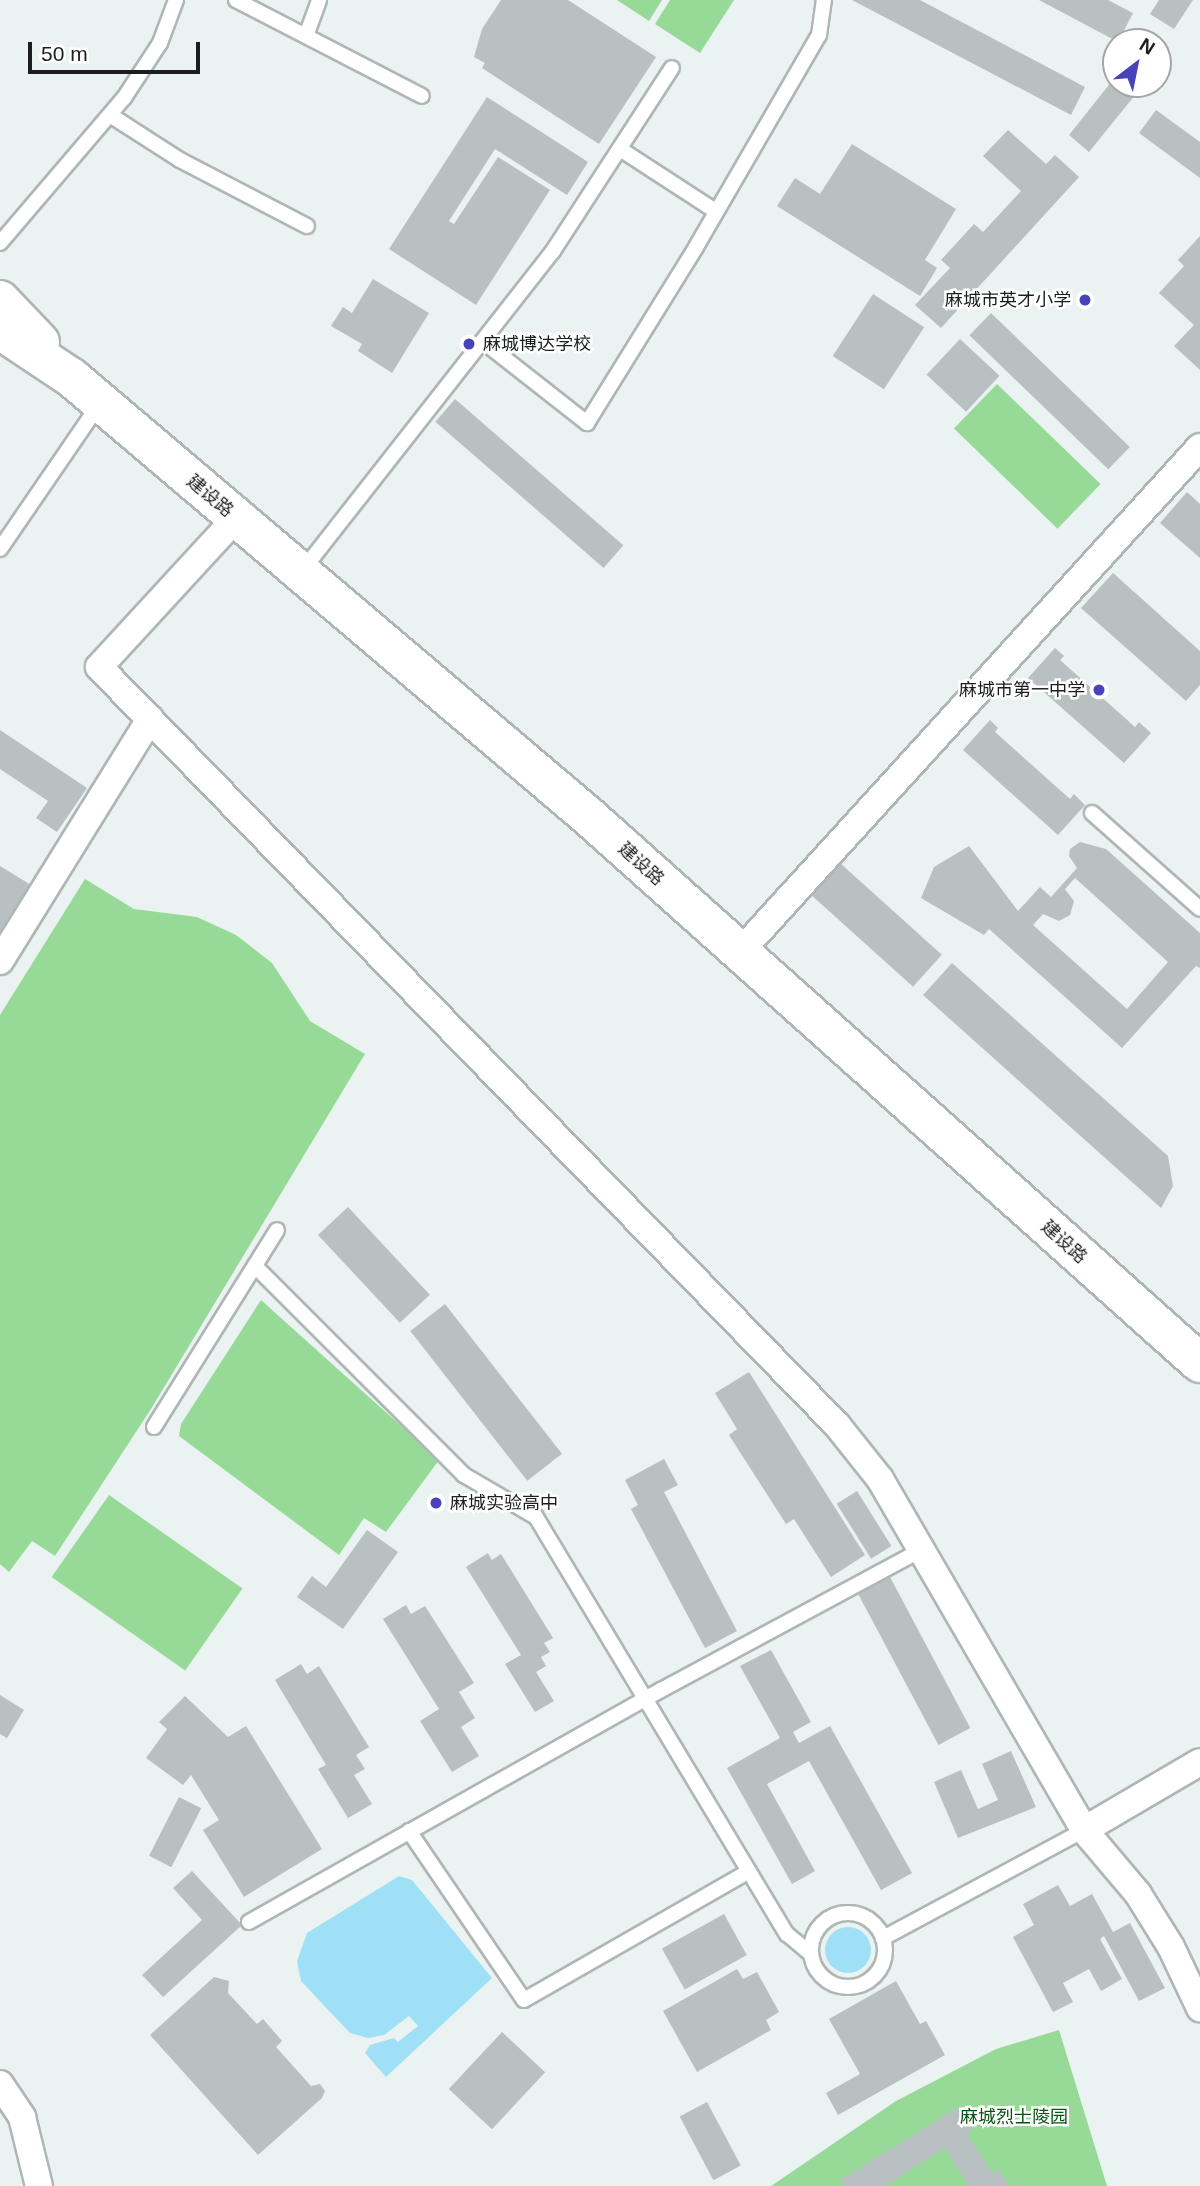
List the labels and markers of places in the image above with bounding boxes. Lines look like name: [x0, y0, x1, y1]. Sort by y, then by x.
place label: 麻城市英才小学: [945, 289, 1071, 311]
marker: 麻城市英才小学: [1077, 292, 1093, 308]
place label: 麻城博达学校: [483, 333, 591, 355]
marker: 麻城博达学校: [461, 336, 477, 352]
place label: 麻城市第一中学: [959, 679, 1085, 701]
marker: 麻城市第一中学: [1091, 682, 1107, 698]
place label: 麻城实验高中: [450, 1492, 558, 1514]
marker: 麻城实验高中: [428, 1495, 444, 1511]

